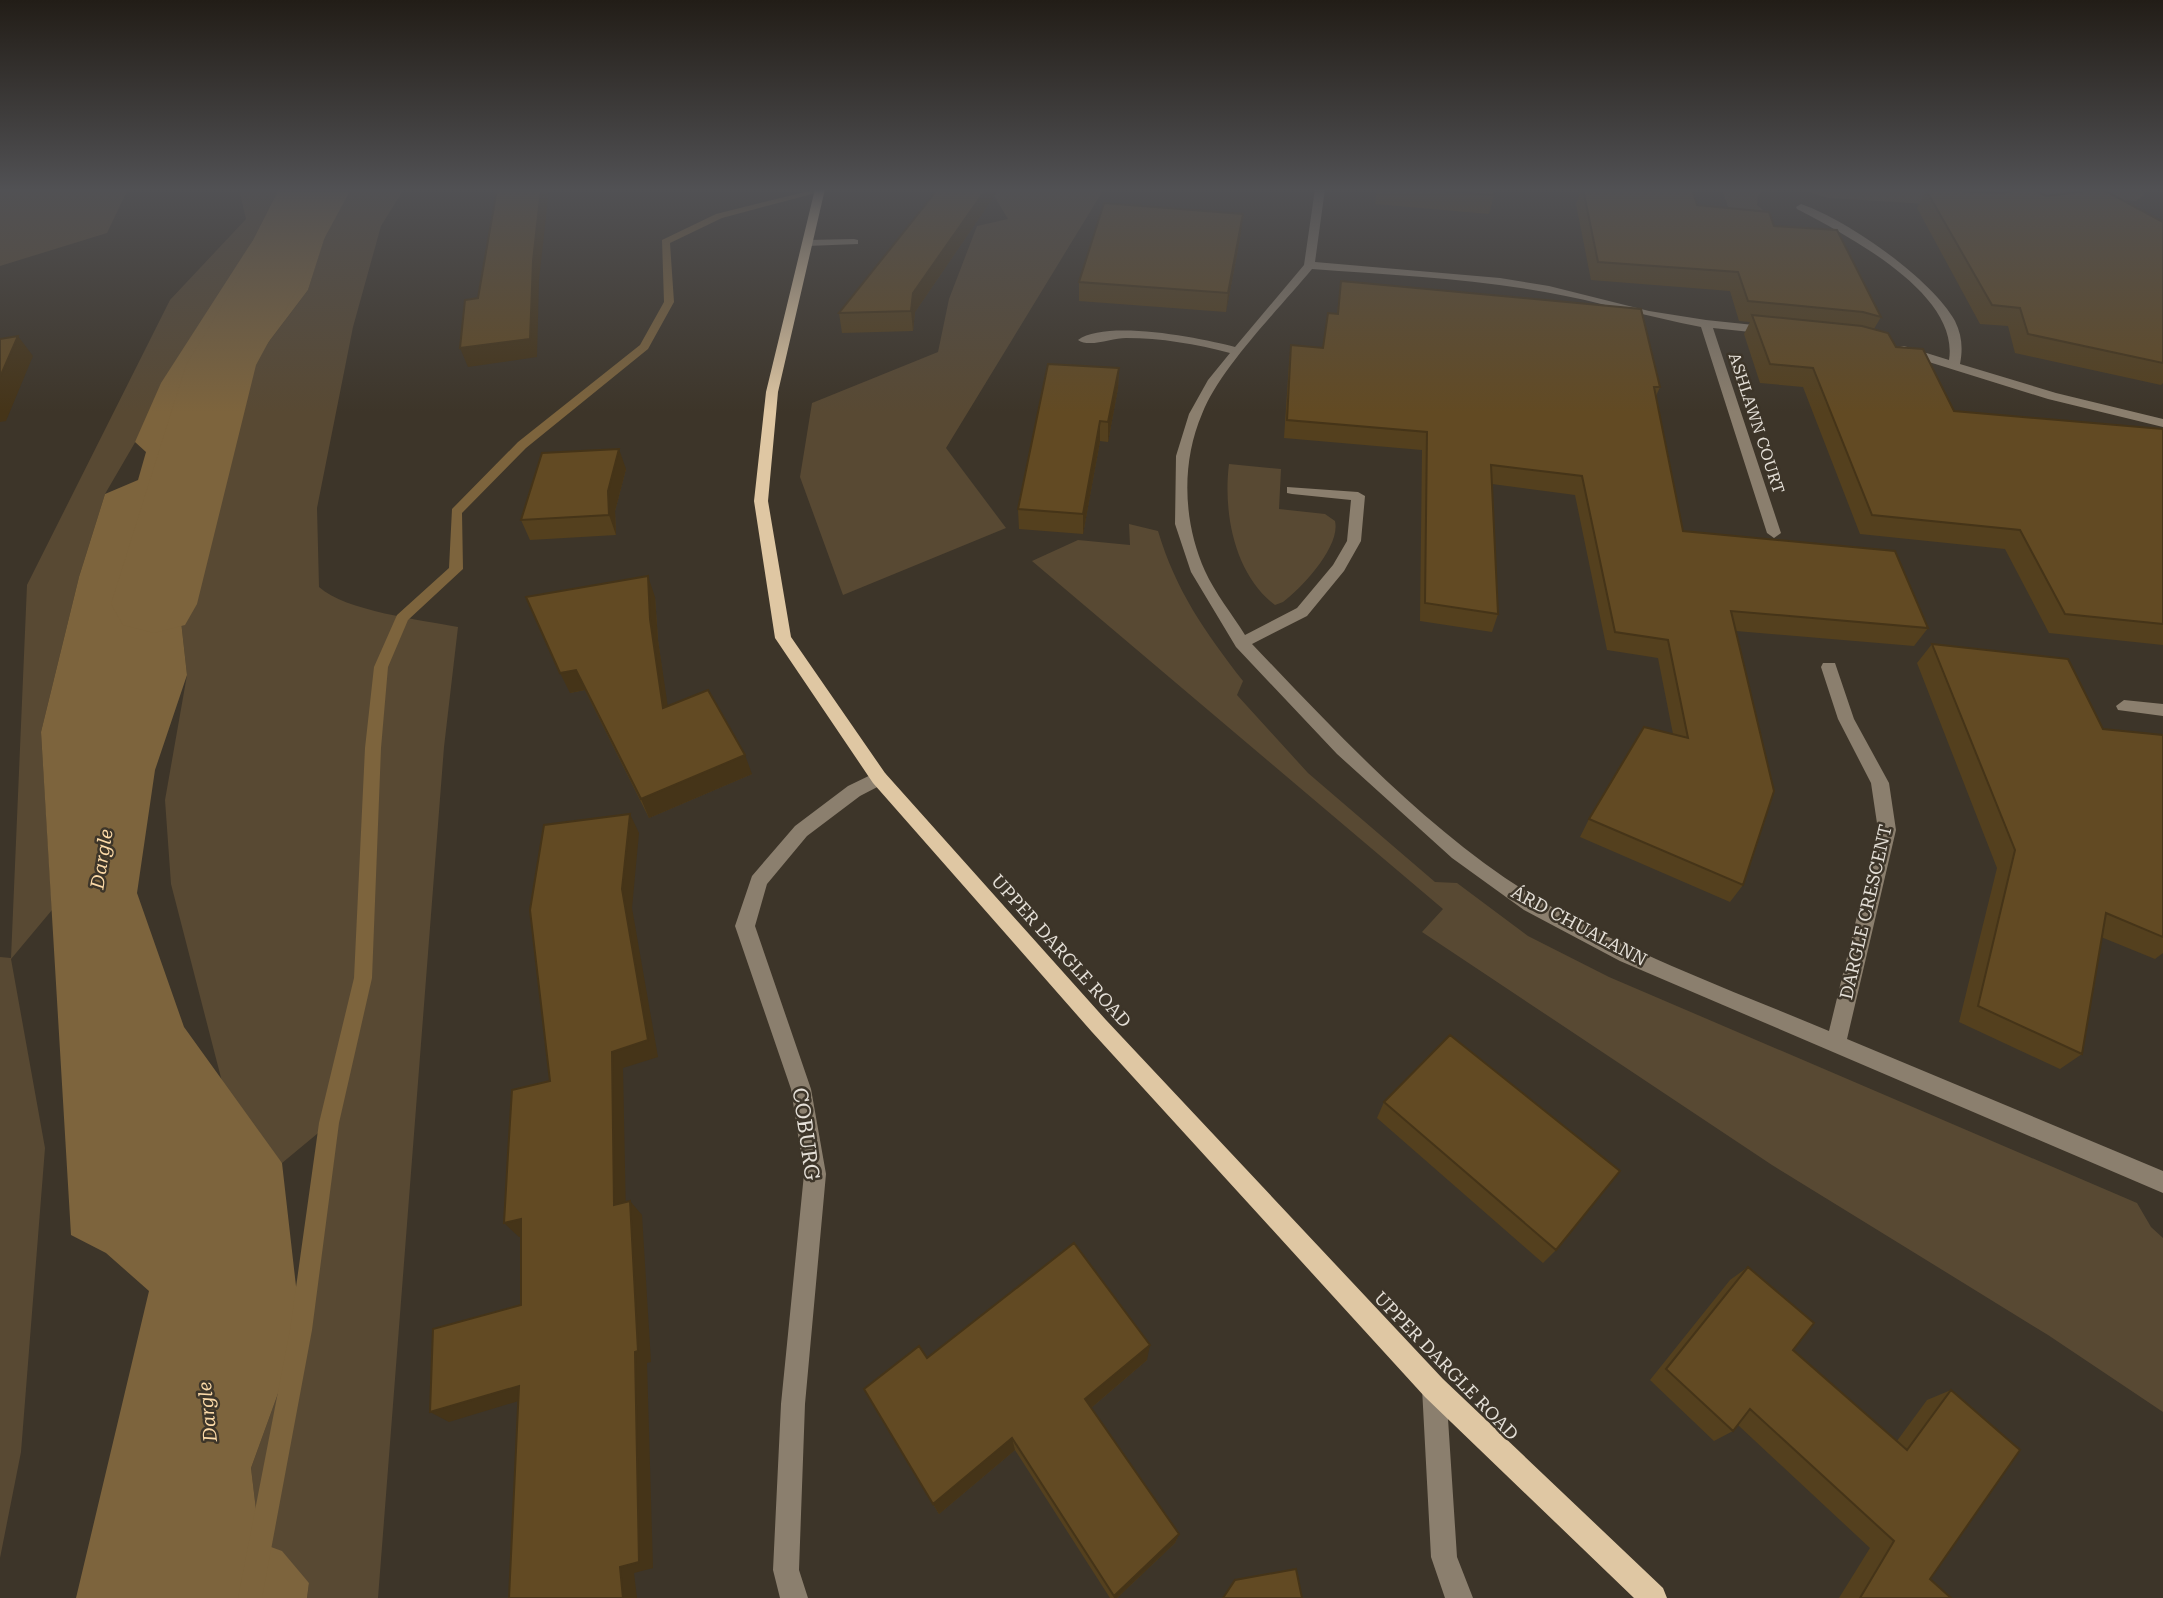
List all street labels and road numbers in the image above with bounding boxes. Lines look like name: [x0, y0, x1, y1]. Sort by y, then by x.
street label: ASHLAWN COURT: [1725, 350, 1788, 496]
street label: DARGLE CRESCENT: [1835, 822, 1896, 1001]
street label: UPPER DARGLE ROAD: [987, 870, 1136, 1032]
street label: ÁRD CHUALANN: [1508, 881, 1651, 970]
street label: COBURG: [788, 1086, 824, 1182]
street label: UPPER DARGLE ROAD: [1370, 1287, 1523, 1444]

